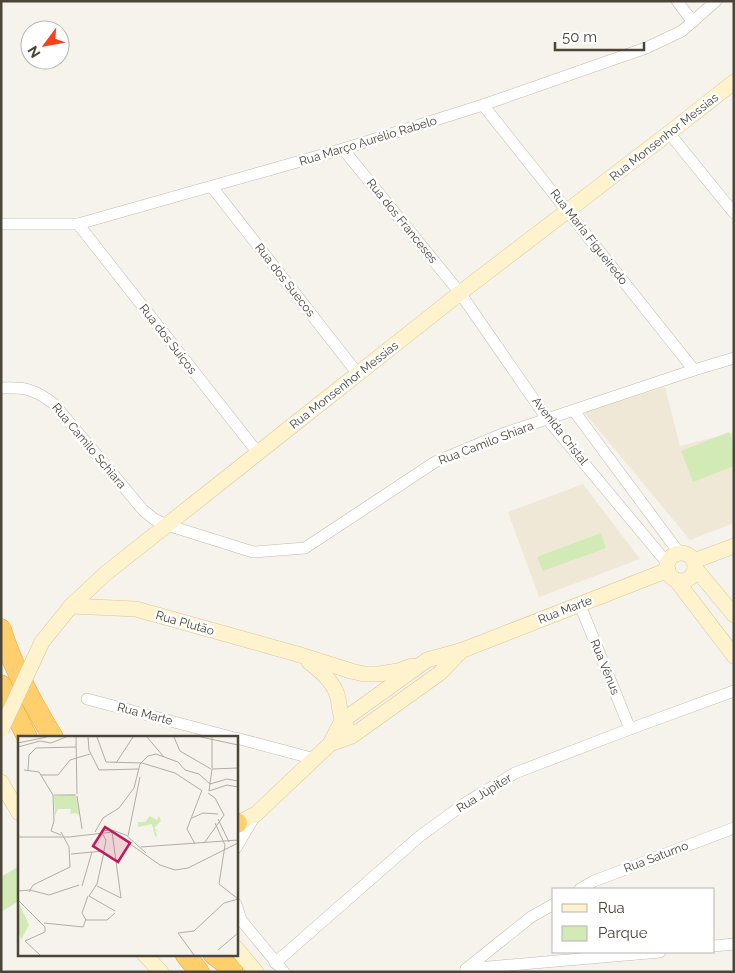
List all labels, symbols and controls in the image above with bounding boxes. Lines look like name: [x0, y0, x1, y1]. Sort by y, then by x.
north arrow: [20, 20, 70, 70]
scale bar: [555, 20, 644, 52]
text: 50 m: [562, 28, 597, 46]
text: N: [24, 43, 44, 61]
street label: Rua Monsenhor Messias: [607, 90, 721, 184]
street label: Rua Março Aurélio Rabelo: [297, 113, 439, 169]
street label: Rua dos Franceses: [364, 176, 440, 266]
street label: Rua Maria Figueiredo: [547, 186, 631, 288]
street label: Rua dos Suecos: [252, 241, 318, 319]
street label: Rua dos Suíços: [136, 301, 200, 377]
street label: Rua Monsenhor Messias: [287, 338, 401, 432]
street label: Avenida Cristal: [529, 394, 591, 468]
street label: Rua Camilo Schiara: [49, 400, 129, 492]
street label: Rua Camilo Shiara: [437, 418, 535, 468]
street label: Rua Marte: [536, 593, 594, 627]
street label: Rua Plutão: [154, 608, 216, 638]
street label: Rua Vênus: [588, 637, 623, 697]
street label: Rua Marte: [116, 700, 174, 728]
inset map: [18, 736, 238, 956]
street label: Rua Júpiter: [454, 770, 515, 815]
street label: Rua Saturno: [622, 838, 690, 876]
legend: [552, 888, 715, 953]
text: Rua: [598, 899, 625, 917]
text: Parque: [598, 924, 648, 942]

